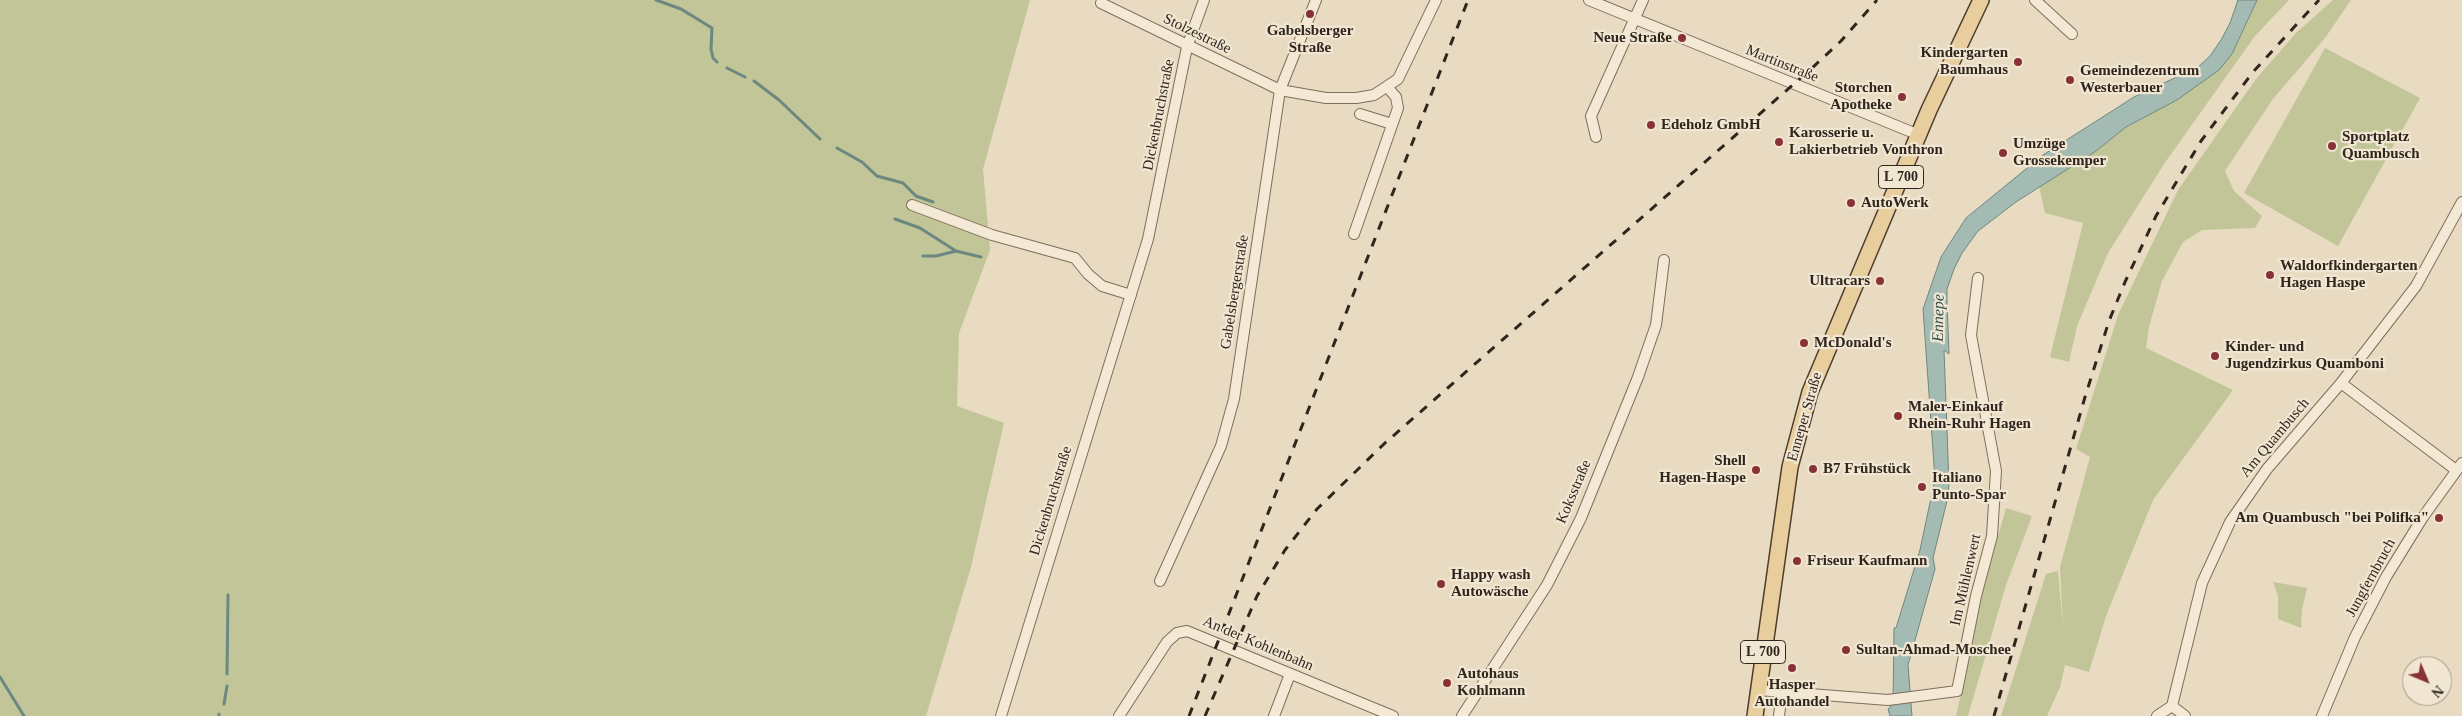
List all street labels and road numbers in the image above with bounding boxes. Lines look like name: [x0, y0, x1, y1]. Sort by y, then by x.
street label: Stolzestraße: [1160, 10, 1234, 58]
street label: Martinstraße: [1743, 41, 1821, 87]
street label: Dickenbruchstraße: [1139, 58, 1179, 172]
road number: L 700: [1878, 166, 1924, 188]
street label: Gabelsbergerstraße: [1217, 234, 1253, 350]
street label: Enneper Straße: [1784, 370, 1826, 464]
street label: Am Quambusch: [2237, 395, 2313, 481]
street label: Dickenbruchstraße: [1026, 444, 1076, 558]
street label: Koksstraße: [1553, 457, 1595, 527]
street label: Im Mühlenwert: [1947, 532, 1985, 628]
street label: Jungfernbruch: [2342, 536, 2400, 620]
street label: An der Kohlenbahn: [1200, 613, 1316, 675]
road number: L 700: [1740, 640, 1786, 664]

